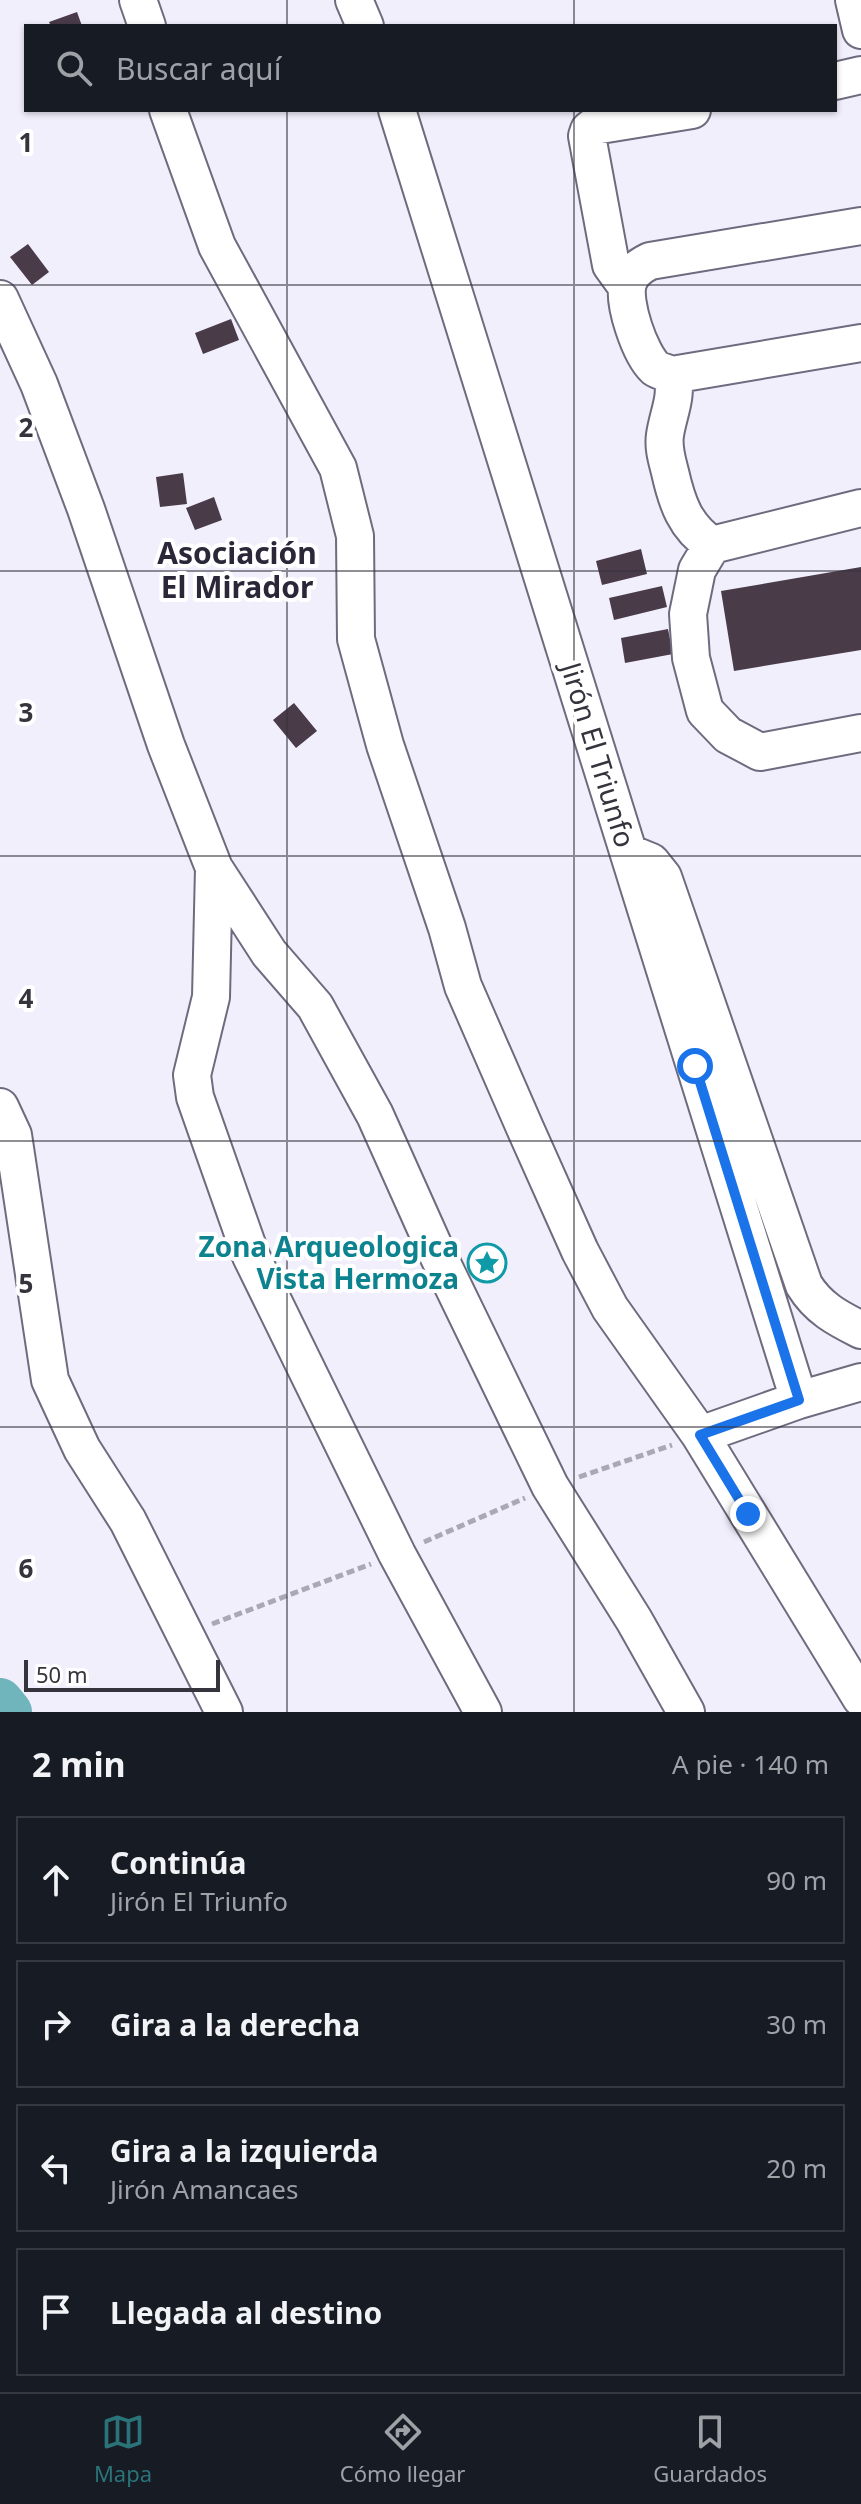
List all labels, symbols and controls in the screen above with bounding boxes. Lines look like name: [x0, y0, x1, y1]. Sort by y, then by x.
search box: [24, 24, 837, 112]
icon: search: [52, 46, 96, 90]
text: Buscar aquí: [116, 48, 281, 89]
text: 1: [19, 124, 33, 160]
text: 2: [19, 409, 34, 445]
district label: Asociación El Mirador: [157, 532, 317, 607]
street label: Jirón El Triunfo: [552, 655, 645, 852]
text: 3: [19, 694, 33, 730]
text: 4: [19, 980, 34, 1016]
route start: [677, 1048, 713, 1084]
place label: Zona Arqueologica Vista Hermoza: [198, 1227, 459, 1297]
place icon: Zona Arqueologica Vista Hermoza: [466, 1242, 508, 1284]
text: 5: [19, 1265, 33, 1301]
route end: [730, 1496, 766, 1532]
text: 6: [19, 1550, 34, 1586]
scale bar: [24, 1656, 220, 1692]
text: 50 m: [36, 1659, 87, 1689]
text: 2 min: [32, 1741, 126, 1787]
text: A pie · 140 m: [672, 1746, 829, 1782]
text: Continúa: [110, 1842, 246, 1883]
icon: ahead: [34, 1858, 78, 1902]
text: 90 m: [766, 1862, 827, 1898]
text: Jirón El Triunfo: [110, 1883, 288, 1919]
icon: right: [34, 2002, 78, 2046]
text: Gira a la derecha: [110, 2004, 360, 2045]
text: 30 m: [766, 2006, 827, 2042]
text: Gira a la izquierda: [110, 2130, 379, 2171]
icon: left: [34, 2146, 78, 2190]
text: 20 m: [766, 2150, 827, 2186]
text: Jirón Amancaes: [110, 2171, 298, 2207]
icon: arrive: [34, 2290, 78, 2334]
text: Llegada al destino: [110, 2292, 382, 2333]
tab: Mapa: [94, 2410, 152, 2488]
tab: Cómo llegar: [340, 2410, 465, 2488]
tab: Guardados: [653, 2410, 767, 2488]

